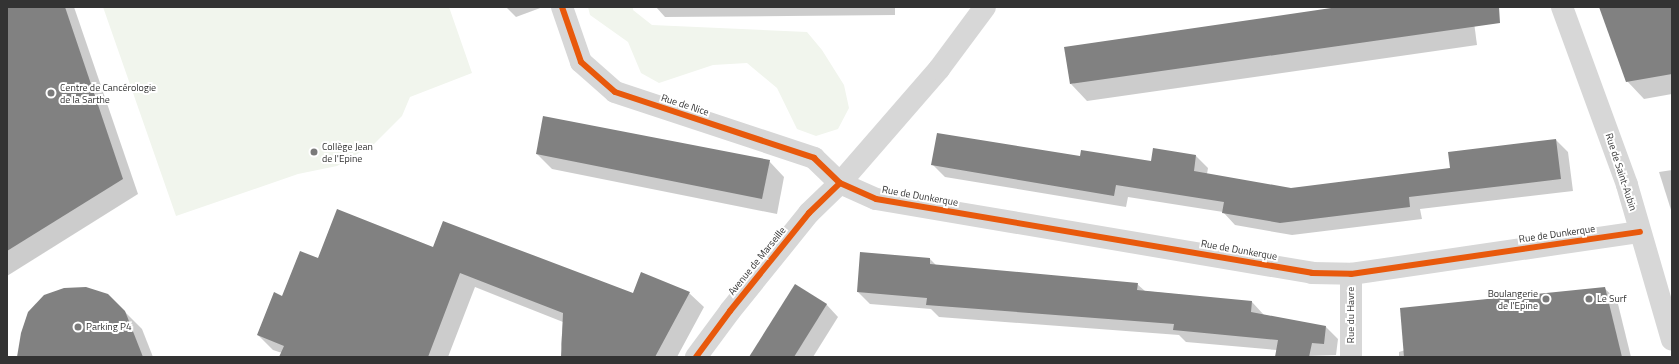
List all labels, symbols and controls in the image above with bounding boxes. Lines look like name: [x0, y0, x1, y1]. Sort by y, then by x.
place label: Centre de Cancérologie de la Sarthe: [60, 81, 156, 104]
marker: Centre de Cancérologie de la Sarthe: [45, 87, 57, 99]
street label: Rue de Nice: [660, 92, 710, 118]
street label: Rue de Saint-Aubin: [1603, 132, 1639, 212]
place label: Collège Jean de l'Epine: [322, 140, 373, 164]
marker: Collège Jean de l'Epine: [309, 147, 319, 157]
street label: Rue de Dunkerque: [881, 183, 959, 209]
street label: Rue de Dunkerque: [1518, 223, 1596, 245]
street label: Avenue de Marseille: [726, 224, 788, 298]
street label: Rue de Dunkerque: [1200, 237, 1278, 263]
street label: Rue du Havre: [1345, 287, 1357, 343]
place label: Boulangerie de l'Epine: [1488, 287, 1538, 310]
place label: Le Surf: [1597, 293, 1626, 305]
marker: Boulangerie de l'Epine: [1541, 294, 1551, 304]
marker: Le Surf: [1584, 294, 1594, 304]
place label: Parking P4: [86, 321, 132, 333]
marker: Parking P4: [73, 322, 83, 332]

